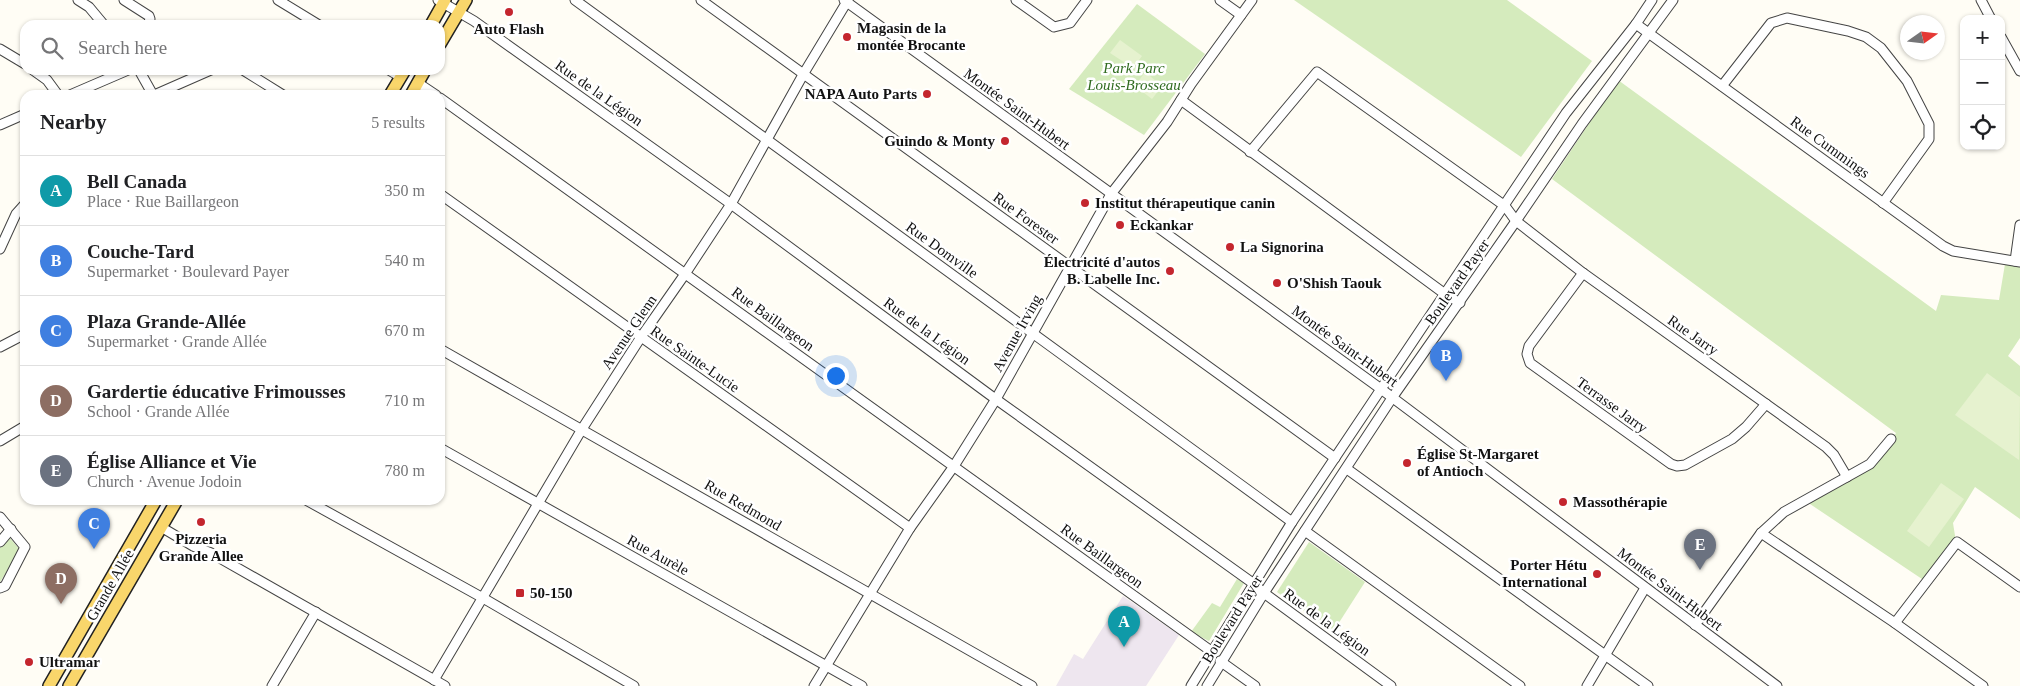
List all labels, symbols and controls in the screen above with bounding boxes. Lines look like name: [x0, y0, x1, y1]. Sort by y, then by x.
marker: Auto Flash: [503, 6, 515, 18]
north arrow: [1900, 15, 1945, 60]
map controls: [1960, 15, 2005, 150]
button: +: [1960, 15, 2005, 60]
search box: [20, 20, 445, 75]
place label: Magasin de la montée Brocante: [857, 20, 966, 53]
place label: Auto Flash: [474, 21, 545, 37]
marker: Magasin de la montée Brocante: [841, 31, 853, 43]
icon: search: [38, 34, 66, 62]
text: Search here: [78, 37, 167, 58]
street label: Rue de la Légion: [552, 57, 646, 129]
park label: Park Parc Louis-Brosseau: [1086, 60, 1181, 93]
button: −: [1960, 60, 2005, 105]
street label: Montée Saint-Hubert: [961, 65, 1074, 153]
place label: NAPA Auto Parts: [805, 86, 917, 102]
marker: NAPA Auto Parts: [921, 88, 933, 100]
button: locate: [1960, 105, 2005, 150]
text: Nearby: [40, 110, 107, 134]
street label: Rue Cummings: [1787, 113, 1873, 181]
text: 5 results: [371, 114, 425, 131]
place label: Guindo & Monty: [884, 133, 995, 149]
marker: Guindo & Monty: [999, 135, 1011, 147]
text: Bell Canada: [87, 171, 187, 192]
text: A: [50, 182, 62, 199]
text: 350 m: [385, 182, 425, 199]
street label: Rue Forester: [990, 189, 1062, 247]
text: Place · Rue Baillargeon: [87, 193, 239, 210]
place label: Institut thérapeutique canin: [1095, 195, 1276, 211]
marker: Institut thérapeutique canin: [1079, 197, 1091, 209]
place label: Eckankar: [1130, 217, 1194, 233]
street label: Rue Domville: [903, 219, 981, 282]
marker: Eckankar: [1114, 219, 1126, 231]
street label: Boulevard Payer: [1422, 236, 1492, 328]
place label: La Signorina: [1240, 239, 1324, 255]
text: Couche-Tard: [87, 241, 194, 262]
marker: La Signorina: [1224, 241, 1236, 253]
text: B: [51, 252, 61, 269]
text: 540 m: [385, 252, 425, 269]
place label: Électricité d'autos B. Labelle Inc.: [1044, 254, 1160, 287]
text: Supermarket · Boulevard Payer: [87, 263, 289, 280]
marker: Électricité d'autos B. Labelle Inc.: [1164, 265, 1176, 277]
place label: O'Shish Taouk: [1287, 275, 1382, 291]
marker: O'Shish Taouk: [1271, 277, 1283, 289]
street label: Rue Baillargeon: [729, 284, 818, 354]
street label: Avenue Glenn: [598, 291, 660, 372]
street label: Avenue Irving: [989, 291, 1045, 374]
street label: Rue de la Légion: [881, 294, 974, 368]
street label: Montée Saint-Hubert: [1289, 302, 1402, 390]
text: Plaza Grande-Allée: [87, 311, 246, 332]
street label: Rue Jarry: [1665, 312, 1722, 358]
text: C: [50, 322, 62, 339]
text: 670 m: [385, 322, 425, 339]
street label: Rue Sainte-Lucie: [648, 322, 743, 396]
text: Supermarket · Grande Allée: [87, 333, 267, 350]
pin: B: [1430, 340, 1462, 381]
your location: [823, 363, 849, 389]
street label: Terrasse Jarry: [1574, 374, 1651, 436]
text: Gardertie éducative Frimousses: [87, 381, 346, 402]
text: D: [50, 392, 62, 409]
text: 710 m: [385, 392, 425, 409]
text: School · Grande Allée: [87, 403, 230, 420]
place label: Église St-Margaret of Antioch: [1417, 446, 1539, 479]
text: Église Alliance et Vie: [87, 451, 256, 472]
marker: Église St-Margaret of Antioch: [1401, 457, 1413, 469]
text: E: [51, 462, 61, 479]
text: 780 m: [385, 462, 425, 479]
text: Church · Avenue Jodoin: [87, 473, 242, 490]
street label: Rue Redmond: [702, 477, 785, 534]
place label: Massothérapie: [1573, 494, 1667, 510]
marker: Massothérapie: [1557, 496, 1569, 508]
pin: C: [78, 508, 110, 549]
marker: Pizzeria Grande Allee: [195, 516, 207, 528]
street label: Rue Baillargeon: [1058, 521, 1147, 591]
pin: E: [1684, 529, 1716, 570]
place label: Pizzeria Grande Allee: [159, 531, 244, 564]
street label: Rue Aurèle: [624, 532, 692, 579]
street label: Montée Saint-Hubert: [1614, 544, 1726, 634]
street label: Grande Allée: [83, 546, 137, 623]
place label: Porter Hétu International: [1502, 557, 1587, 590]
pin: D: [45, 563, 77, 604]
marker: Porter Hétu International: [1591, 568, 1603, 580]
street label: Boulevard Payer: [1199, 572, 1265, 666]
place label: 50-150: [530, 585, 573, 601]
street label: Rue de la Légion: [1281, 585, 1374, 659]
marker: 50-150: [514, 587, 526, 599]
pin: A: [1108, 606, 1140, 647]
place label: Ultramar: [39, 654, 100, 670]
marker: Ultramar: [23, 656, 35, 668]

